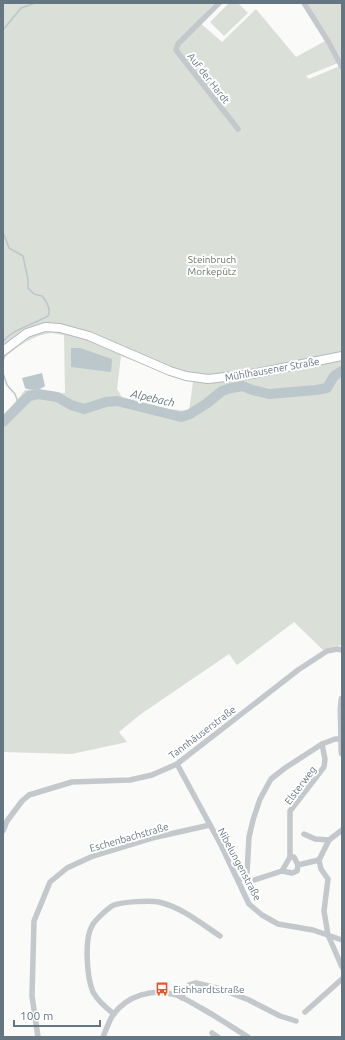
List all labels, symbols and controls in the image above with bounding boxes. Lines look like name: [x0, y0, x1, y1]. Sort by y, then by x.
street label: Auf der Hardt: [185, 51, 232, 106]
park label: Steinbruch Morkepütz: [188, 254, 237, 277]
street label: Mühlhausener Straße: [224, 356, 320, 383]
water label: Alpebach: [129, 387, 176, 409]
street label: Tannhäuserstraße: [167, 704, 238, 761]
street label: Elsterweg: [282, 764, 318, 807]
street label: Eschenbachstraße: [88, 821, 170, 854]
street label: Nibelungenstraße: [216, 826, 263, 902]
bus stop icon: Eichhardtstraße: [154, 981, 170, 997]
place label: Eichhardtstraße: [173, 984, 245, 995]
scale bar: [14, 1002, 100, 1028]
text: 100 m: [20, 1009, 53, 1022]

